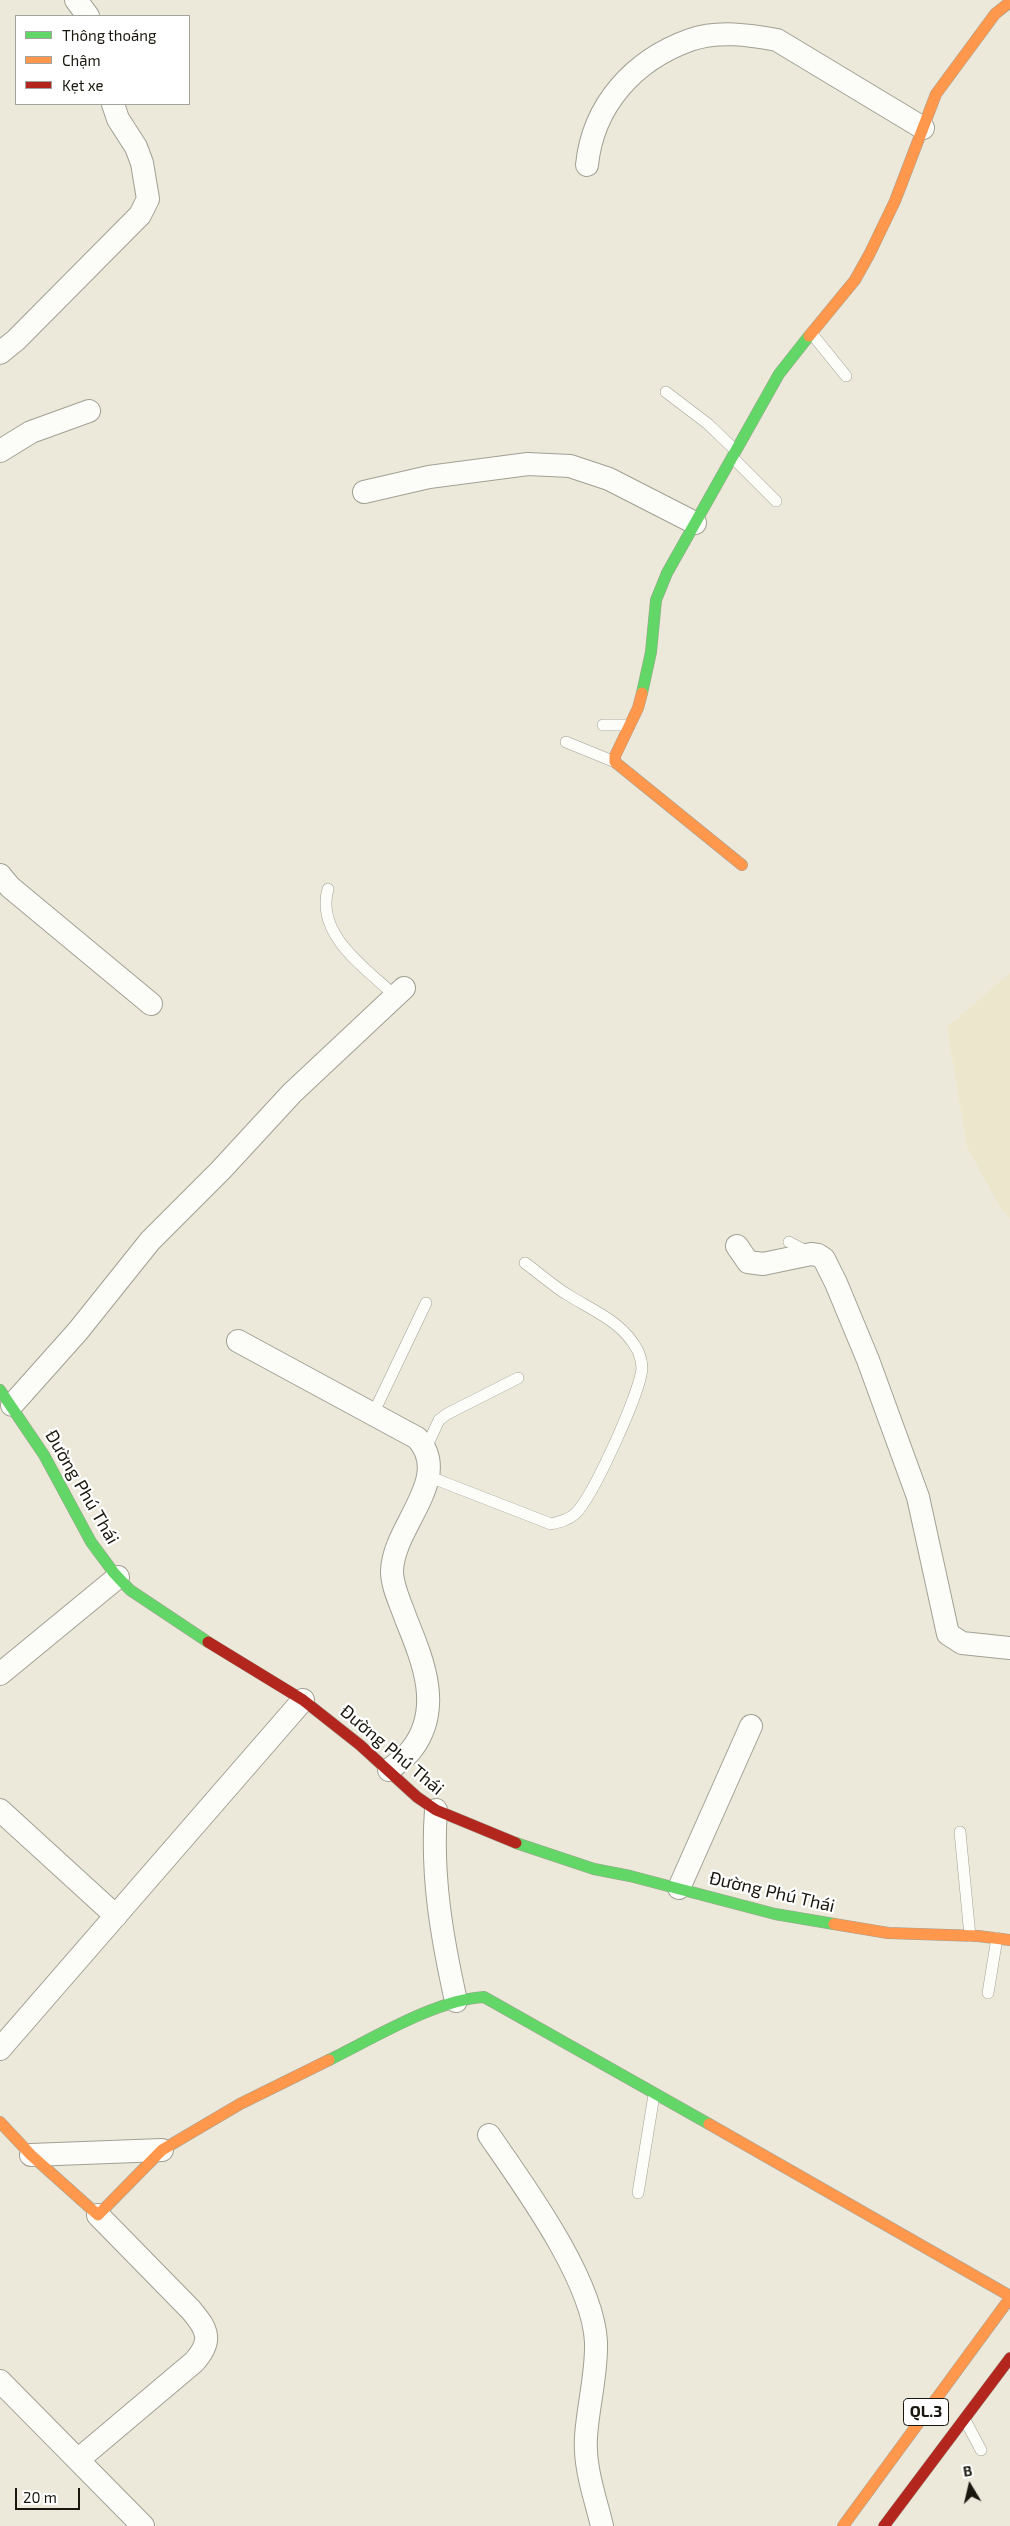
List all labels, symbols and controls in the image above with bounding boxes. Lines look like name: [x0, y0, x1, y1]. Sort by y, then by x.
legend: [15, 15, 190, 105]
text: Thông thoáng: [62, 26, 156, 44]
text: Chậm: [62, 51, 101, 69]
text: Kẹt xe: [62, 76, 104, 94]
street label: Đường Phú Thái: [41, 1426, 123, 1548]
street label: Đường Phú Thái: [336, 1700, 448, 1800]
street label: Đường Phú Thái: [707, 1867, 837, 1917]
road number: QL.3: [904, 2398, 948, 2426]
north arrow: [945, 2461, 995, 2511]
text: B: [962, 2462, 973, 2480]
scale bar: [18, 2478, 82, 2510]
text: 20 m: [23, 2488, 57, 2506]

